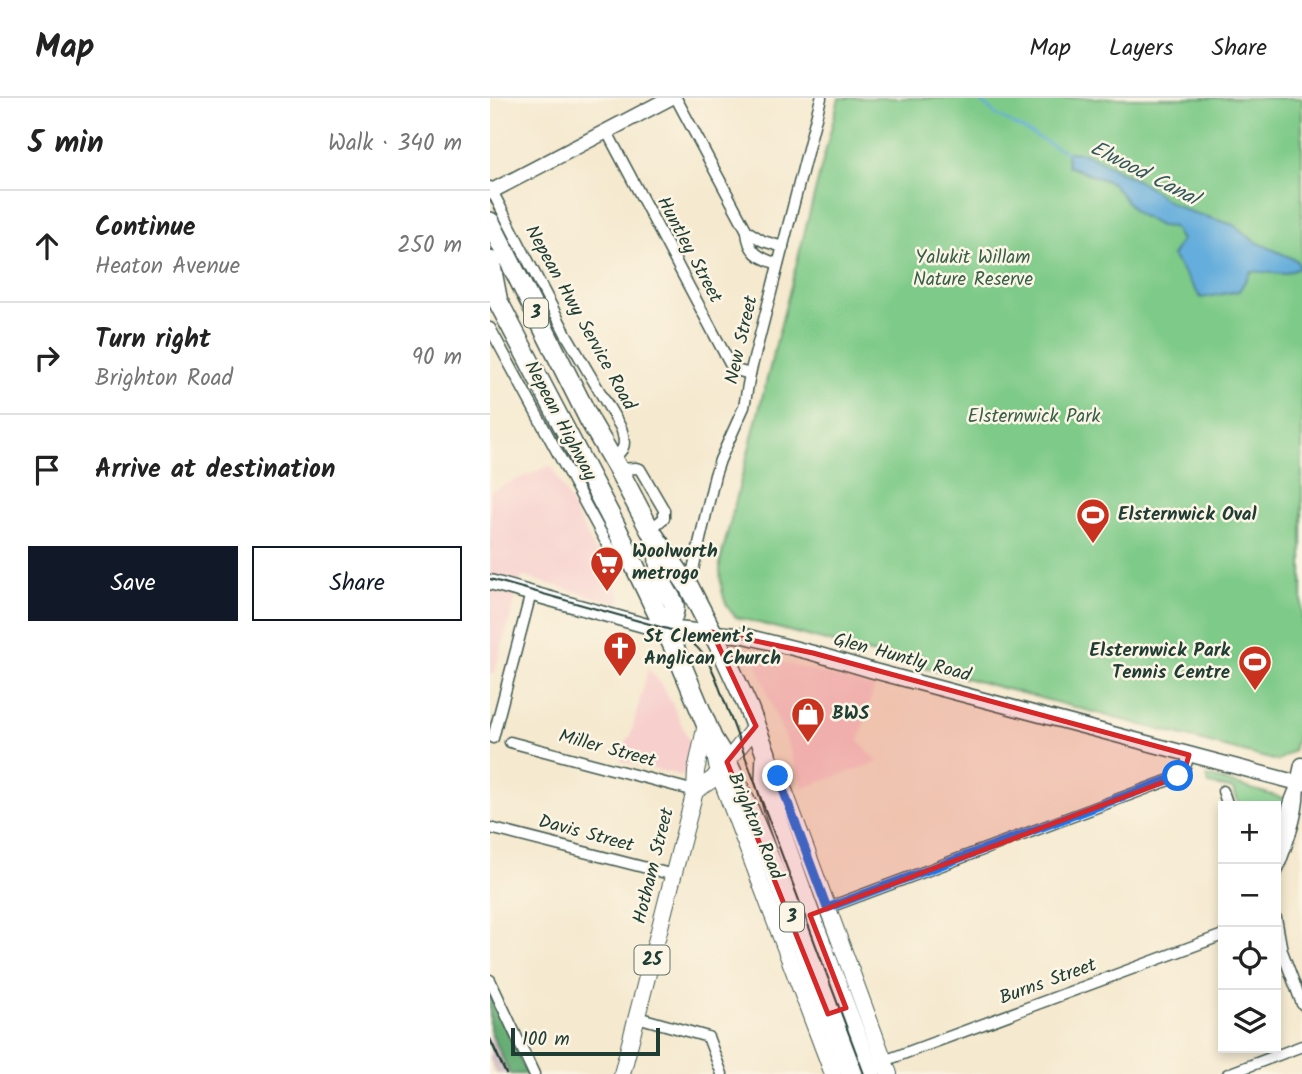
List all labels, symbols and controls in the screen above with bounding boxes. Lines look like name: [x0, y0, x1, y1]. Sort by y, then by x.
text: Map: [35, 22, 95, 75]
text: Map: [1029, 29, 1071, 68]
text: Layers: [1109, 29, 1173, 68]
text: Share: [1211, 29, 1267, 68]
text: 5 min: [28, 120, 104, 168]
text: Walk · 340 m: [328, 126, 462, 162]
water label: Elwood Canal: [1084, 132, 1208, 217]
street label: Huntley Street: [648, 191, 730, 309]
text: Continue: [95, 207, 196, 249]
street label: Nepean Hwy Service Road: [516, 220, 644, 417]
icon: ahead: [28, 227, 66, 265]
text: 250 m: [397, 228, 462, 264]
park label: Yalukit Willam Nature Reserve: [913, 243, 1033, 295]
text: Heaton Avenue: [95, 249, 240, 285]
street label: New Street: [717, 292, 767, 387]
road number: 3: [524, 298, 548, 328]
text: Turn right: [95, 319, 211, 361]
icon: right: [28, 339, 66, 377]
text: 90 m: [412, 340, 462, 376]
street label: Nepean Highway: [516, 355, 605, 488]
text: Brighton Road: [95, 361, 233, 397]
park label: Elsternwick Park: [968, 402, 1101, 432]
text: Arrive at destination: [95, 449, 335, 491]
icon: arrive: [28, 451, 66, 489]
sports icon: Elsternwick Oval: [1074, 496, 1112, 545]
place label: Elsternwick Oval: [1118, 500, 1258, 530]
place label: Woolworth metrogo: [632, 537, 718, 589]
supermarket icon: Woolworth metrogo: [588, 544, 626, 593]
button: Save: [28, 546, 238, 621]
button: Share: [252, 546, 462, 621]
place label: St Clement's Anglican Church: [644, 622, 781, 674]
street label: Glen Huntly Road: [830, 625, 975, 691]
church icon: St Clement's Anglican Church: [601, 629, 639, 678]
place label: Elsternwick Park Tennis Centre: [1090, 636, 1231, 688]
sports icon: Elsternwick Park Tennis Centre: [1236, 643, 1274, 692]
shop icon: BWS: [789, 695, 827, 744]
place label: BWS: [832, 699, 870, 729]
street label: Miller Street: [555, 722, 660, 777]
route end: [762, 760, 793, 791]
route start: [1162, 760, 1193, 791]
street label: Brighton Road: [719, 768, 791, 885]
map controls: [1218, 801, 1281, 1053]
button: +: [1218, 801, 1281, 864]
street label: Hotham Street: [625, 804, 683, 927]
street label: Davis Street: [535, 807, 638, 861]
button: −: [1218, 864, 1281, 927]
road number: 3: [780, 902, 804, 932]
button: locate: [1218, 927, 1281, 990]
road number: 25: [634, 946, 670, 974]
street label: Burns Street: [995, 950, 1101, 1013]
button: layers: [1218, 990, 1281, 1053]
scale bar: [511, 1025, 660, 1057]
text: 100 m: [522, 1025, 570, 1055]

